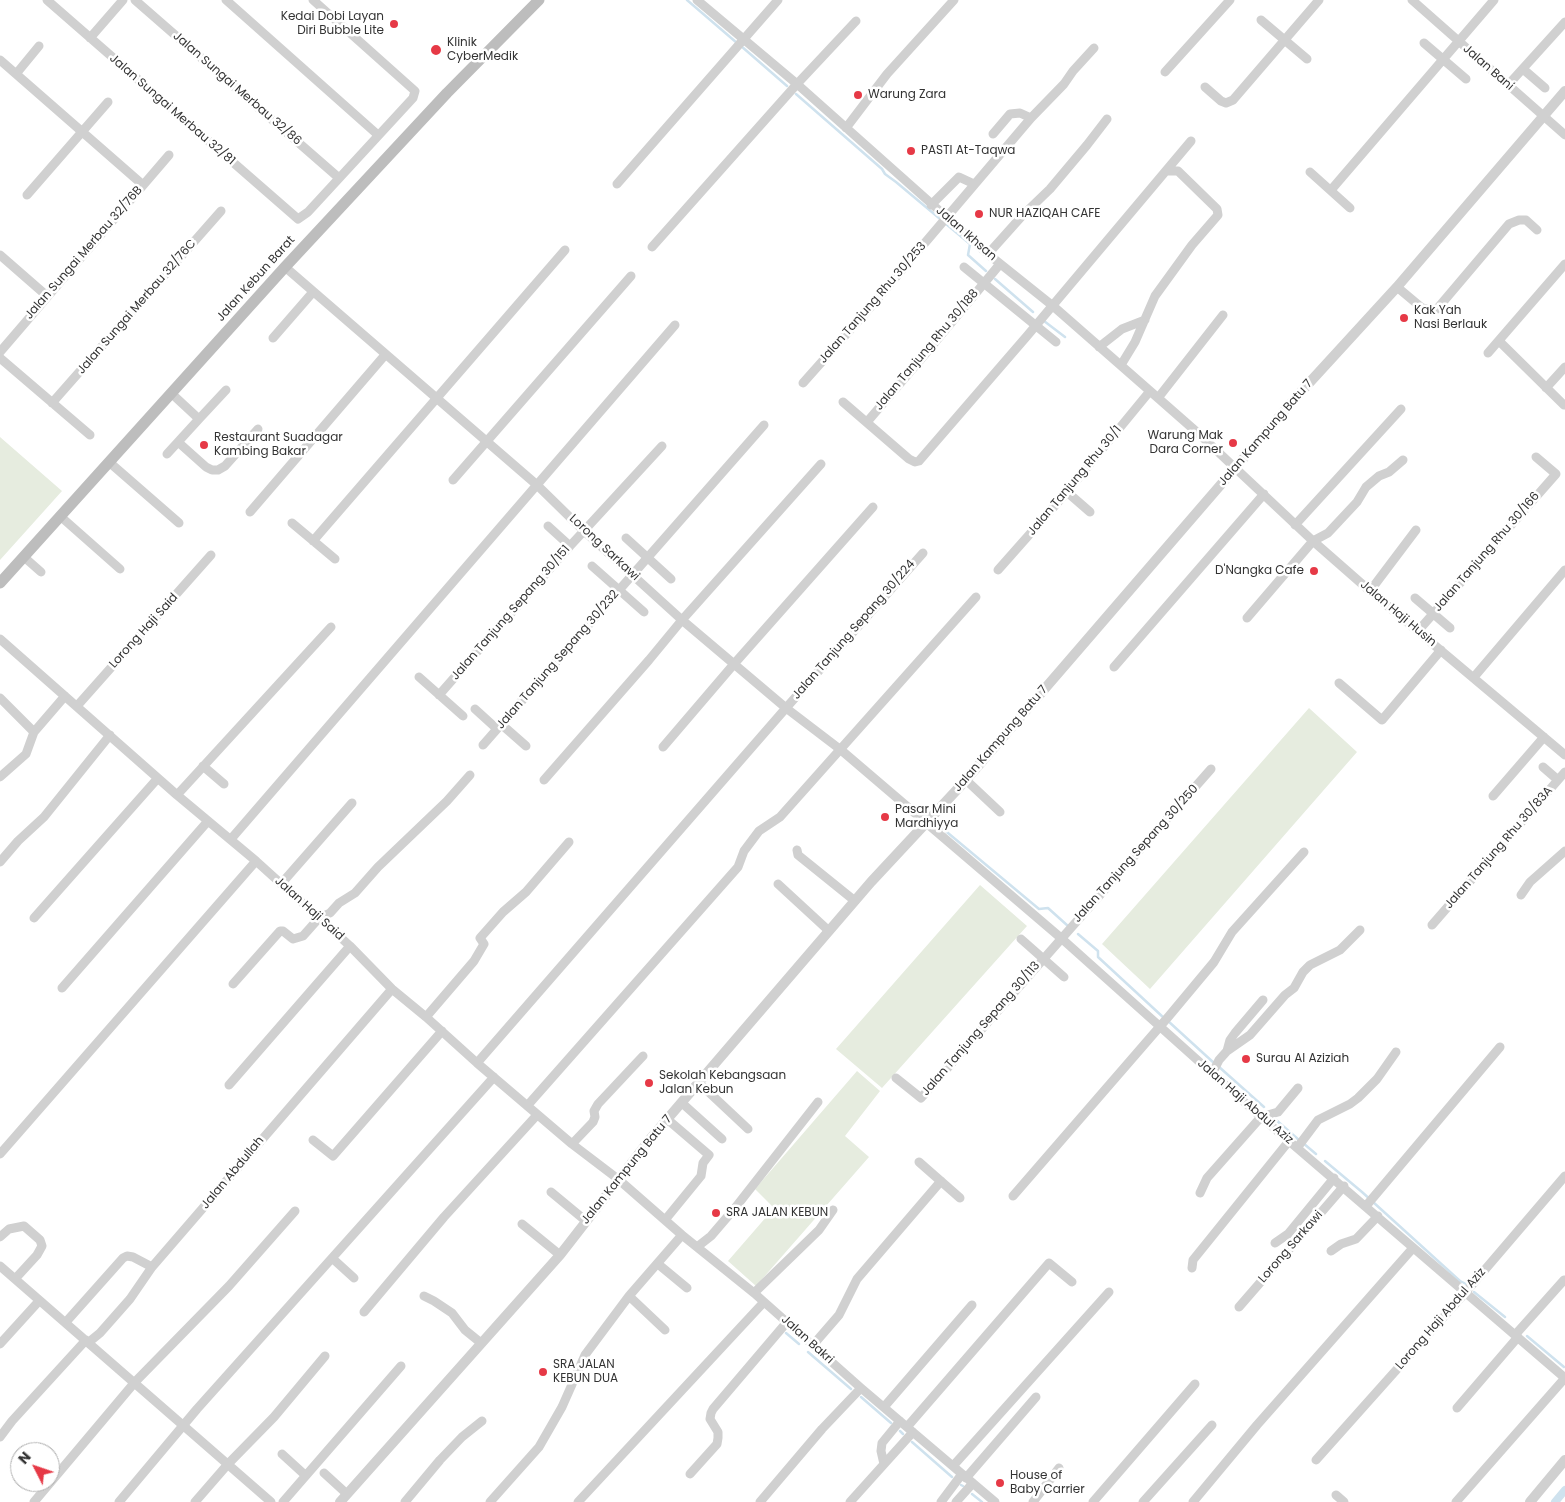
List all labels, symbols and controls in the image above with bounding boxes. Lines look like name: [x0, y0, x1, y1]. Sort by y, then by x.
place label: Kedai Dobi Layan Diri Bubble Lite: [281, 10, 384, 38]
marker: Kedai Dobi Layan Diri Bubble Lite: [388, 18, 400, 30]
street label: Jalan Sungai Merbau 32/86: [170, 29, 304, 149]
place label: Klinik CyberMedik: [447, 36, 518, 64]
street label: Jalan Bani: [1460, 42, 1516, 94]
marker: Klinik CyberMedik: [429, 43, 443, 57]
street label: Jalan Sungai Merbau 32/81: [106, 52, 238, 168]
place label: Warung Zara: [868, 88, 946, 102]
marker: Warung Zara: [852, 89, 864, 101]
place label: PASTI At-Taqwa: [921, 144, 1015, 158]
marker: PASTI At-Taqwa: [905, 145, 917, 157]
street label: Jalan Sungai Merbau 32/76B: [22, 183, 146, 323]
street label: Jalan Ikhsan: [933, 204, 999, 264]
place label: NUR HAZIQAH CAFE: [989, 207, 1100, 221]
marker: NUR HAZIQAH CAFE: [973, 208, 985, 220]
street label: Jalan Kebun Barat: [214, 233, 298, 325]
street label: Jalan Sungai Merbau 32/76C: [75, 237, 199, 377]
street label: Jalan Tanjung Rhu 30/253: [816, 239, 930, 367]
street label: Jalan Tanjung Rhu 30/188: [872, 287, 982, 413]
place label: Kak Yah Nasi Berlauk: [1414, 304, 1487, 332]
marker: Kak Yah Nasi Berlauk: [1398, 312, 1410, 324]
street label: Jalan Kampung Batu 7: [1216, 377, 1316, 489]
street label: Jalan Tanjung Rhu 30/1: [1025, 423, 1125, 539]
place label: Warung Mak Dara Corner: [1147, 429, 1223, 457]
place label: Restaurant Suadagar Kambing Bakar: [214, 431, 343, 459]
marker: Warung Mak Dara Corner: [1227, 437, 1239, 449]
marker: Restaurant Suadagar Kambing Bakar: [198, 439, 210, 451]
street label: Jalan Tanjung Rhu 30/166: [1431, 489, 1543, 615]
street label: Lorong Sarkawi: [566, 512, 642, 584]
street label: Jalan Tanjung Sepang 30/151: [449, 543, 573, 683]
street label: Jalan Tanjung Sepang 30/224: [790, 557, 918, 703]
place label: D'Nangka Cafe: [1215, 564, 1304, 578]
marker: D'Nangka Cafe: [1308, 565, 1320, 577]
street label: Jalan Haji Husin: [1357, 578, 1439, 650]
street label: Jalan Tanjung Sepang 30/232: [494, 588, 622, 732]
street label: Lorong Haji Said: [107, 591, 181, 671]
street label: Jalan Kampung Batu 7: [951, 683, 1051, 795]
street label: Jalan Tanjung Sepang 30/250: [1070, 782, 1202, 926]
street label: Jalan Tanjung Rhu 30/83A: [1442, 784, 1556, 912]
place label: Pasar Mini Mardhiyya: [895, 803, 958, 831]
marker: Pasar Mini Mardhiyya: [879, 811, 891, 823]
street label: Jalan Haji Said: [271, 874, 347, 944]
street label: Jalan Tanjung Sepang 30/113: [919, 959, 1043, 1099]
place label: Surau Al Aziziah: [1256, 1052, 1349, 1066]
marker: Surau Al Aziziah: [1240, 1053, 1252, 1065]
street label: Jalan Haji Abdul Aziz: [1194, 1057, 1296, 1147]
place label: Sekolah Kebangsaan Jalan Kebun: [659, 1069, 786, 1097]
marker: Sekolah Kebangsaan Jalan Kebun: [643, 1077, 655, 1089]
street label: Jalan Kampung Batu 7: [579, 1113, 675, 1227]
street label: Jalan Abdullah: [199, 1134, 267, 1212]
place label: SRA JALAN KEBUN: [726, 1206, 828, 1220]
marker: SRA JALAN KEBUN: [710, 1207, 722, 1219]
street label: Lorong Sarkawi: [1256, 1208, 1326, 1286]
street label: Lorong Haji Abdul Aziz: [1393, 1265, 1489, 1373]
street label: Jalan Bakri: [778, 1313, 836, 1367]
place label: SRA JALAN KEBUN DUA: [553, 1358, 618, 1386]
marker: SRA JALAN KEBUN DUA: [537, 1366, 549, 1378]
north arrow: [10, 1442, 60, 1492]
text: N: [13, 1447, 35, 1468]
place label: House of Baby Carrier: [1010, 1469, 1085, 1497]
marker: House of Baby Carrier: [994, 1477, 1006, 1489]

